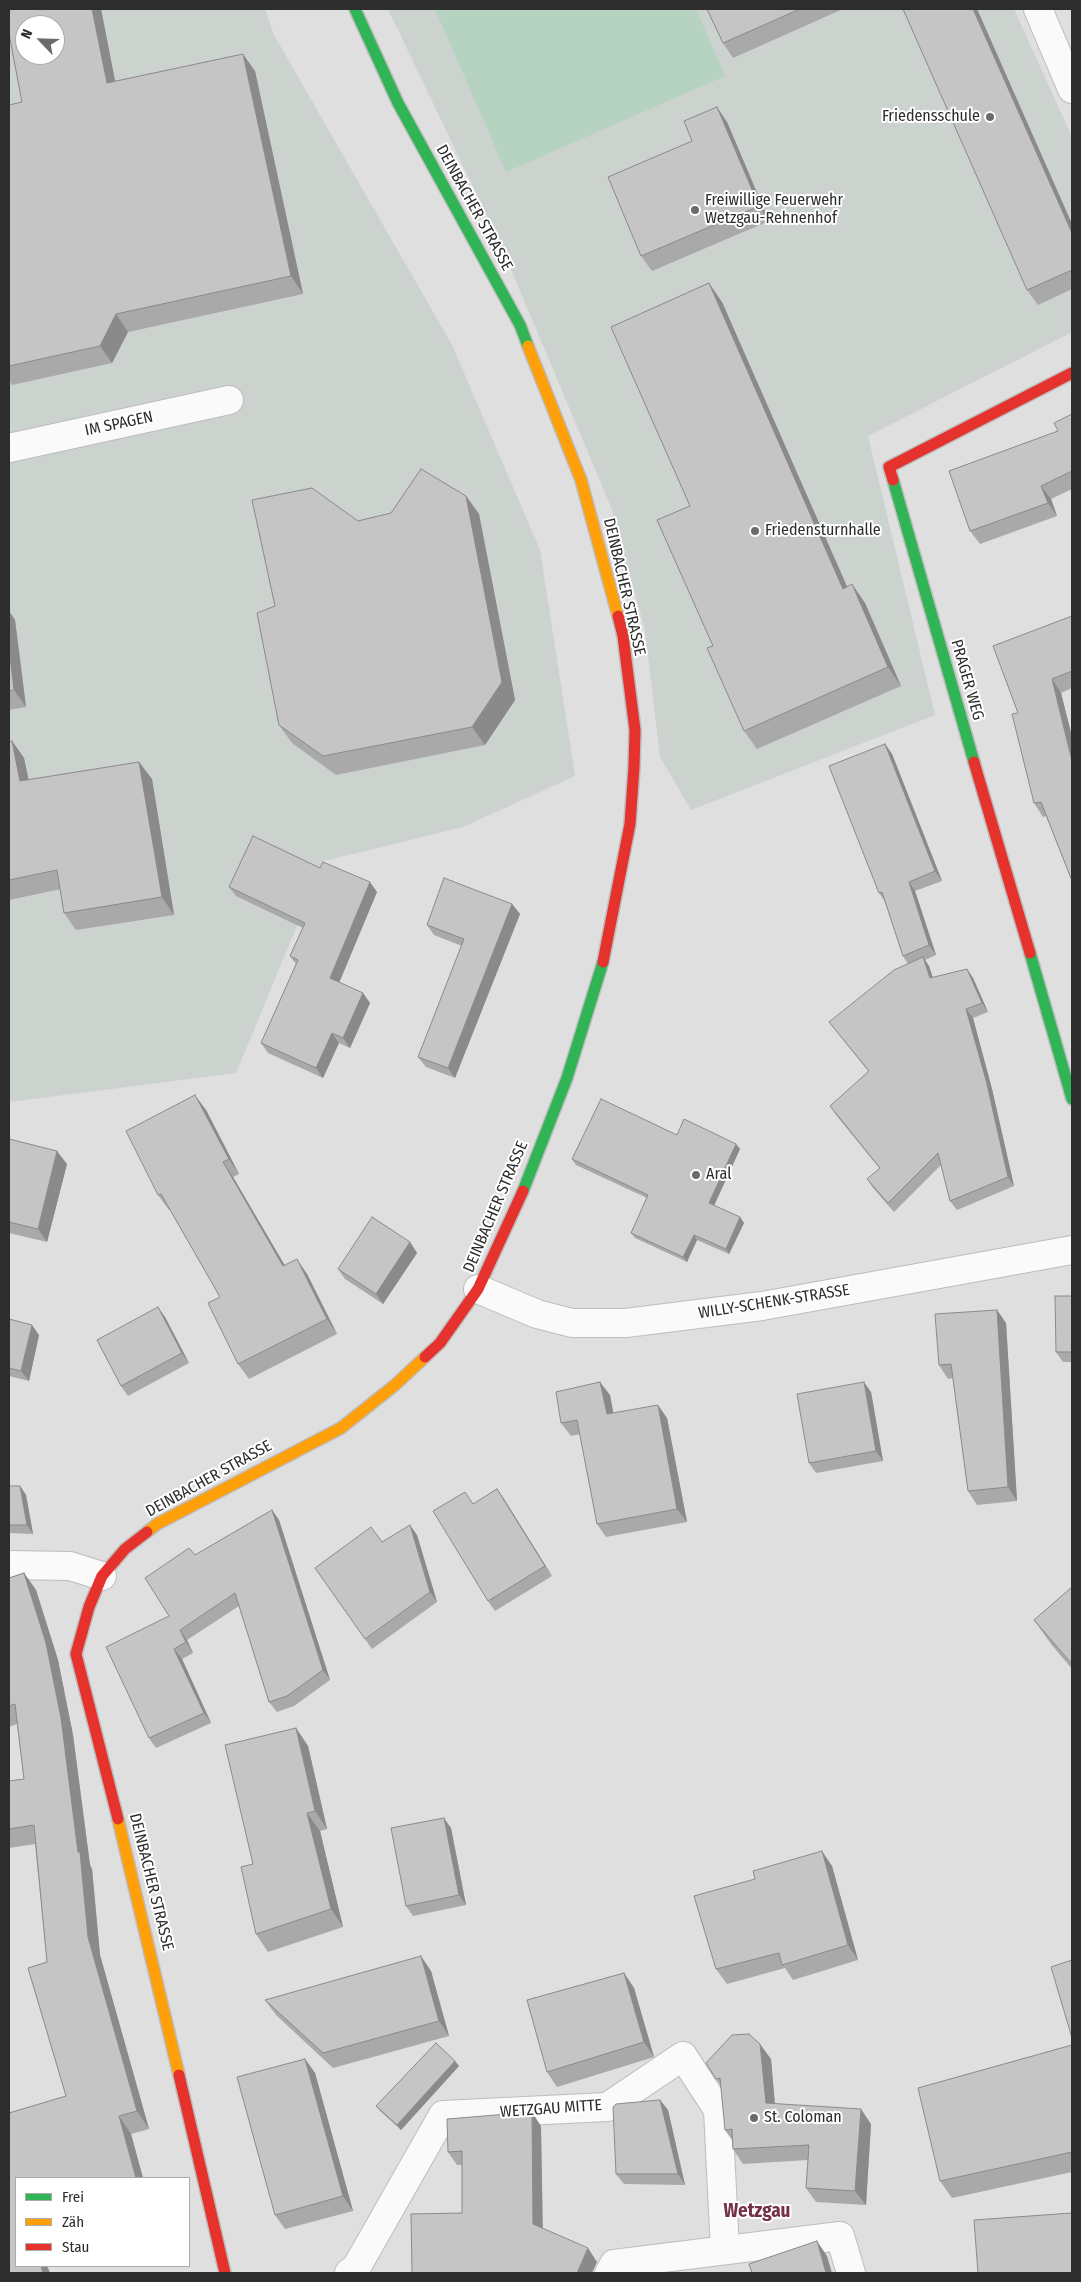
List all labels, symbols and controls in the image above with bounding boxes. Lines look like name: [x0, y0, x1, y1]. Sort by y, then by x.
north arrow: [15, 15, 65, 65]
text: N: [17, 27, 36, 41]
place label: Friedensschule: [882, 107, 980, 127]
marker: Friedensschule: [984, 111, 996, 123]
street label: DEINBACHER STRASSE: [431, 142, 517, 274]
place label: Freiwillige Feuerwehr Wetzgau-Rehnenhof: [705, 191, 843, 229]
marker: Freiwillige Feuerwehr Wetzgau-Rehnenhof: [689, 204, 701, 216]
street label: IM SPAGEN: [83, 407, 155, 441]
street label: DEINBACHER STRASSE: [599, 516, 649, 658]
place label: Friedensturnhalle: [765, 521, 881, 541]
marker: Friedensturnhalle: [749, 525, 761, 537]
street label: PRAGER WEG: [946, 637, 988, 723]
street label: DEINBACHER STRASSE: [460, 1138, 532, 1276]
place label: Aral: [706, 1165, 731, 1185]
marker: Aral: [690, 1169, 702, 1181]
street label: WILLY-SCHENK-STRASSE: [697, 1281, 851, 1323]
street label: DEINBACHER STRASSE: [143, 1436, 275, 1522]
street label: DEINBACHER STRASSE: [125, 1811, 177, 1953]
street label: WETZGAU MITTE: [499, 2096, 603, 2122]
place label: St. Coloman: [764, 2108, 842, 2128]
marker: St. Coloman: [748, 2112, 760, 2124]
legend: [15, 2177, 190, 2267]
text: Frei: [62, 2188, 84, 2206]
district label: Wetzgau: [724, 2201, 790, 2223]
text: Zäh: [62, 2213, 84, 2231]
text: Stau: [62, 2238, 89, 2256]

